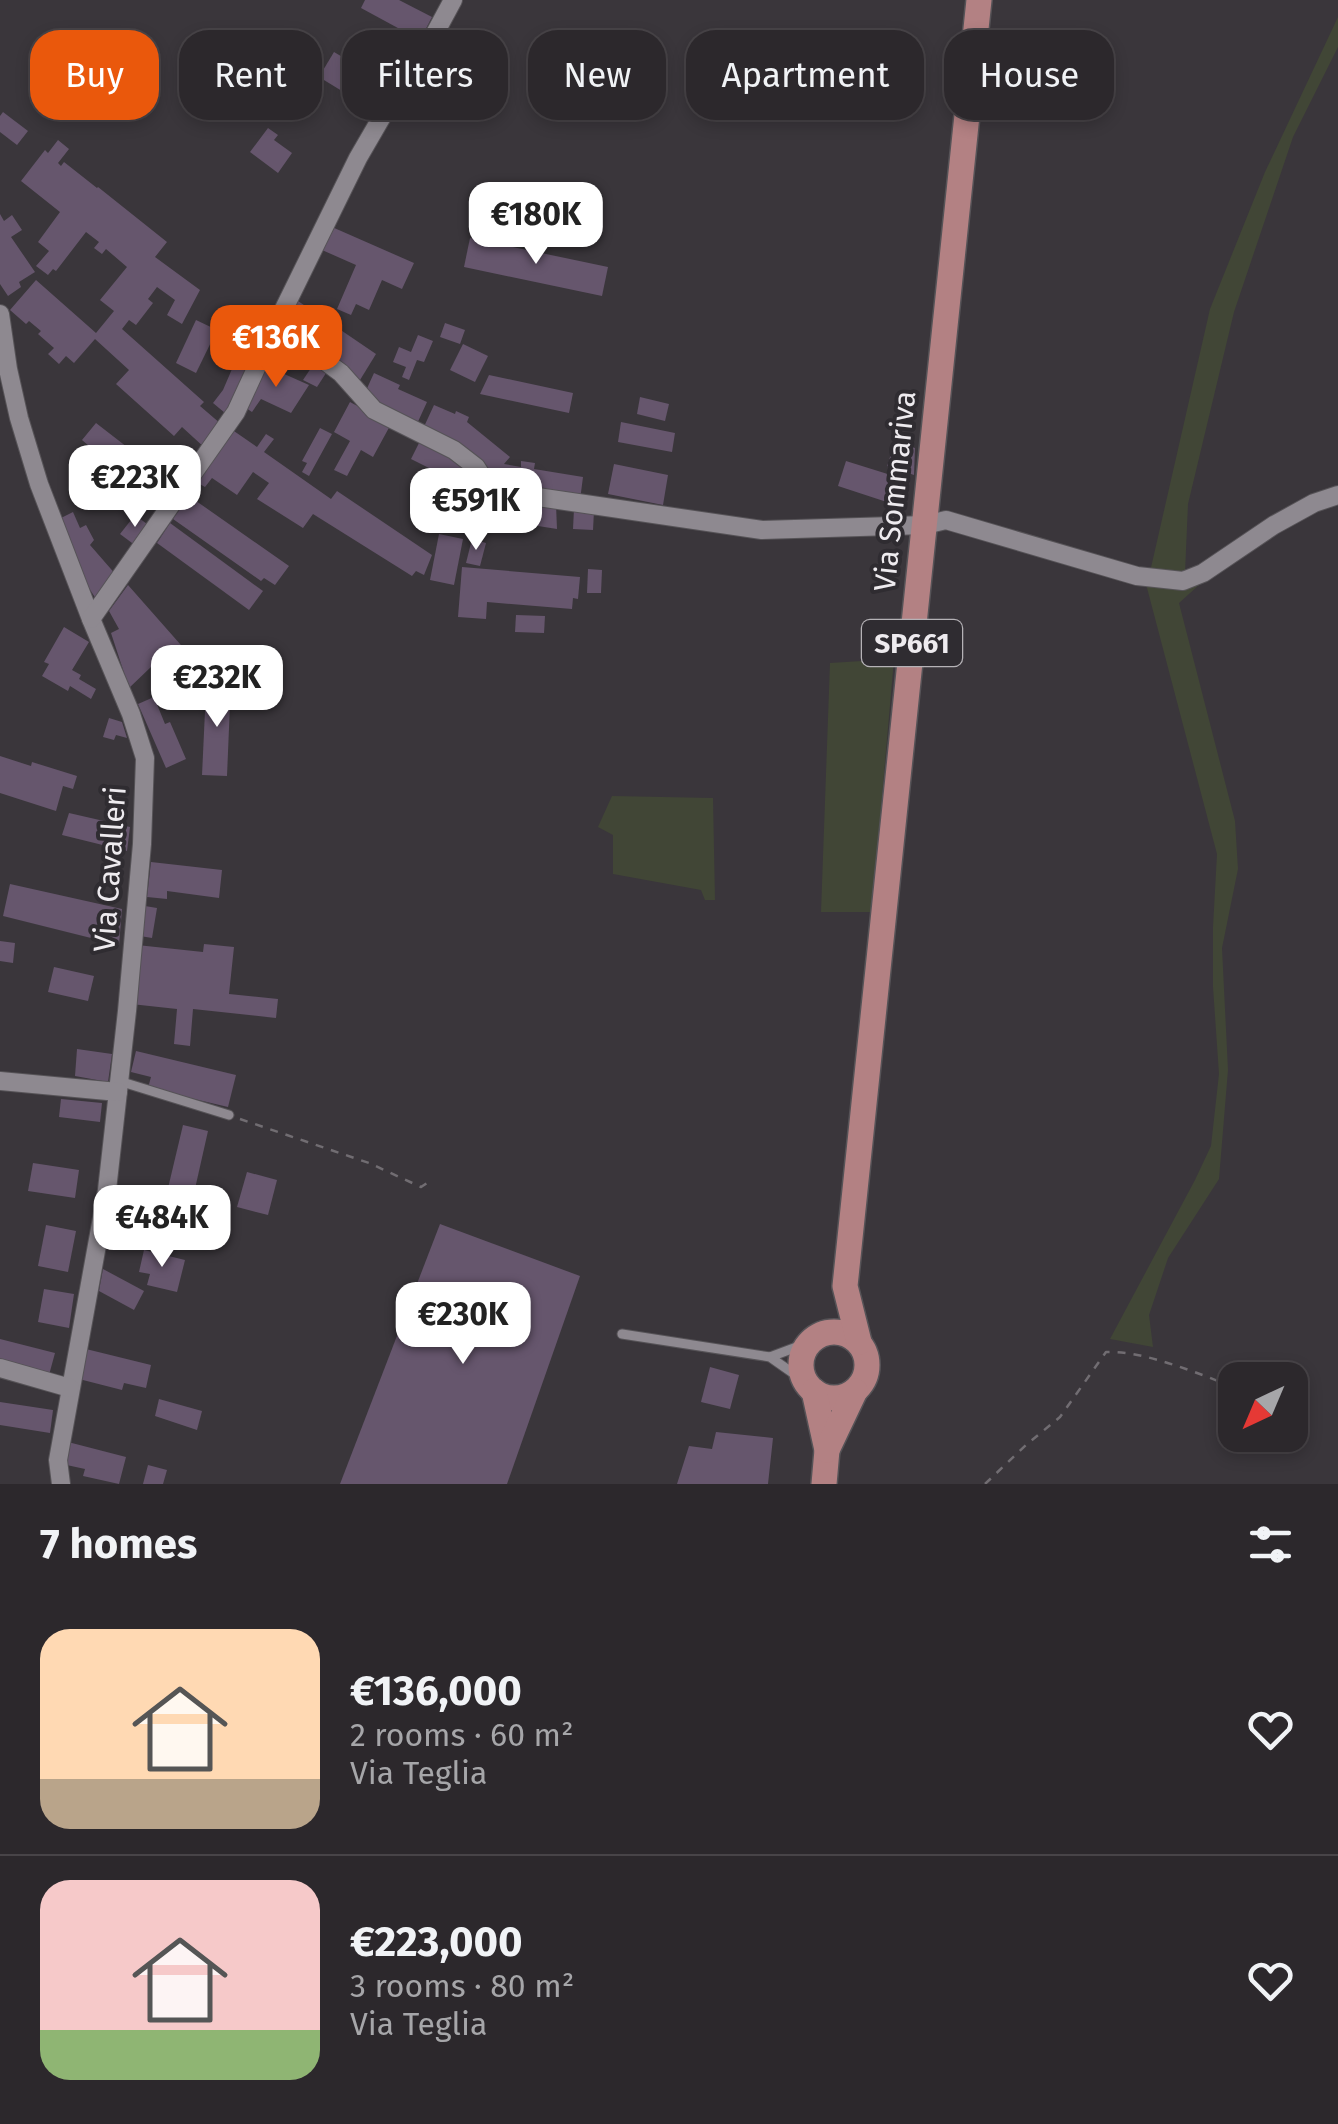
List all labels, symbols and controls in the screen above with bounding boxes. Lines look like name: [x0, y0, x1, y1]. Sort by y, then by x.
chip: Buy: [30, 30, 159, 120]
chip: Rent: [179, 30, 322, 120]
chip: Filters: [342, 30, 508, 120]
chip: New: [528, 30, 666, 120]
chip: Apartment: [686, 30, 924, 120]
chip: House: [944, 30, 1114, 120]
pin: €180K: [466, 182, 606, 267]
text: €180K: [491, 195, 581, 233]
pin: €136K: [206, 305, 346, 390]
text: €136K: [232, 318, 320, 356]
street label: Via Sommariva: [867, 389, 923, 593]
pin: €223K: [65, 445, 205, 530]
text: €223K: [91, 458, 179, 496]
pin: €591K: [406, 468, 546, 553]
text: €591K: [432, 481, 520, 519]
road number: SP661: [862, 620, 962, 666]
pin: €232K: [147, 645, 287, 730]
text: €232K: [173, 658, 261, 696]
street label: Via Cavalleri: [86, 785, 134, 953]
pin: €484K: [92, 1185, 232, 1270]
text: €484K: [116, 1198, 208, 1236]
pin: €230K: [393, 1282, 533, 1367]
text: €230K: [418, 1295, 508, 1333]
north arrow: [1218, 1362, 1308, 1452]
map controls: [1218, 1362, 1308, 1452]
icon: filters: [1243, 1517, 1298, 1572]
text: 7 homes: [40, 1519, 197, 1569]
text: €136,000: [350, 1666, 522, 1716]
icon: home: [120, 1669, 240, 1789]
icon: heart: [1243, 1702, 1298, 1757]
text: 2 rooms · 60 m²: [350, 1716, 574, 1754]
text: Via Teglia: [350, 1754, 487, 1792]
text: €223,000: [350, 1917, 523, 1967]
icon: home: [120, 1920, 240, 2040]
icon: heart: [1243, 1953, 1298, 2008]
text: 3 rooms · 80 m²: [350, 1967, 574, 2005]
text: Via Teglia: [350, 2005, 487, 2043]

